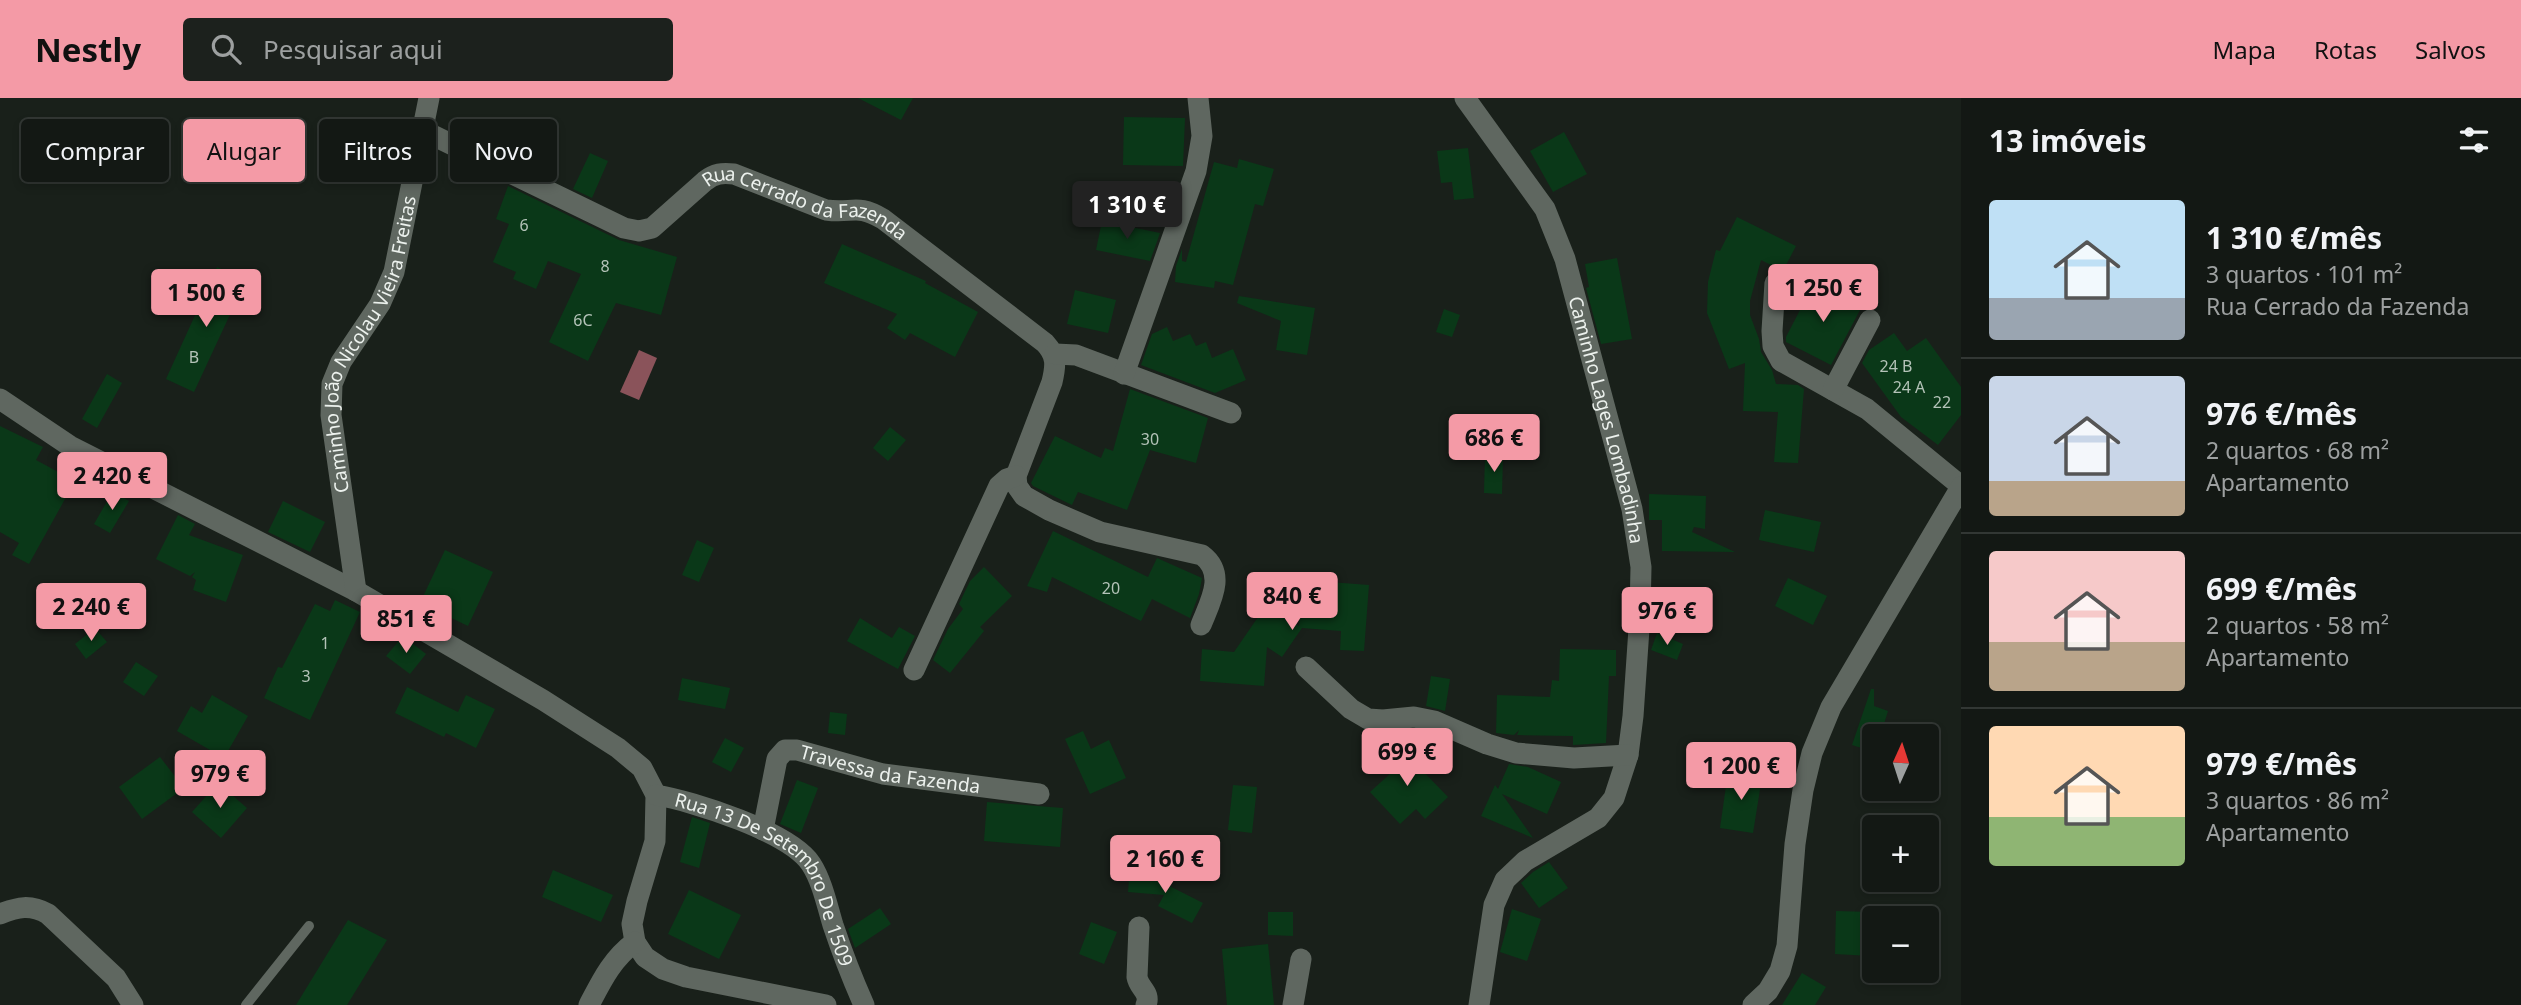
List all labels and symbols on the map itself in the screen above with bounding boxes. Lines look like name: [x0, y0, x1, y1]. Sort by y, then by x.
street label: Rua Cerrado da Fazenda: [697, 160, 913, 246]
pin: 1 310 €: [1062, 181, 1192, 241]
street label: Caminho João Nicolau Vieira Freitas: [318, 193, 422, 495]
house number: 6: [519, 214, 529, 236]
house number: 8: [600, 255, 610, 277]
pin: 1 250 €: [1758, 264, 1888, 324]
pin: 1 500 €: [141, 270, 271, 329]
street label: Caminho Lages Lombadinha: [1563, 293, 1650, 545]
house number: 6C: [573, 309, 593, 331]
house number: B: [189, 346, 199, 368]
house number: 24 B: [1880, 355, 1912, 377]
house number: 24 A: [1893, 376, 1926, 398]
house number: 22: [1933, 391, 1951, 413]
pin: 686 €: [1445, 414, 1543, 474]
house number: 30: [1141, 428, 1159, 450]
pin: 2 420 €: [47, 452, 177, 512]
pin: 840 €: [1243, 573, 1341, 632]
house number: 20: [1102, 577, 1120, 599]
pin: 2 240 €: [26, 584, 156, 643]
pin: 976 €: [1618, 588, 1716, 647]
pin: 851 €: [357, 596, 455, 655]
house number: 1: [320, 632, 330, 654]
house number: 3: [301, 665, 311, 687]
north arrow: [1862, 724, 1939, 802]
pin: 699 €: [1358, 728, 1456, 788]
street label: Travessa da Fazenda: [797, 738, 982, 799]
pin: 1 200 €: [1676, 742, 1806, 802]
pin: 979 €: [171, 750, 269, 810]
street label: Rua 13 De Setembro De 1509: [672, 786, 860, 970]
pin: 2 160 €: [1100, 836, 1230, 895]

